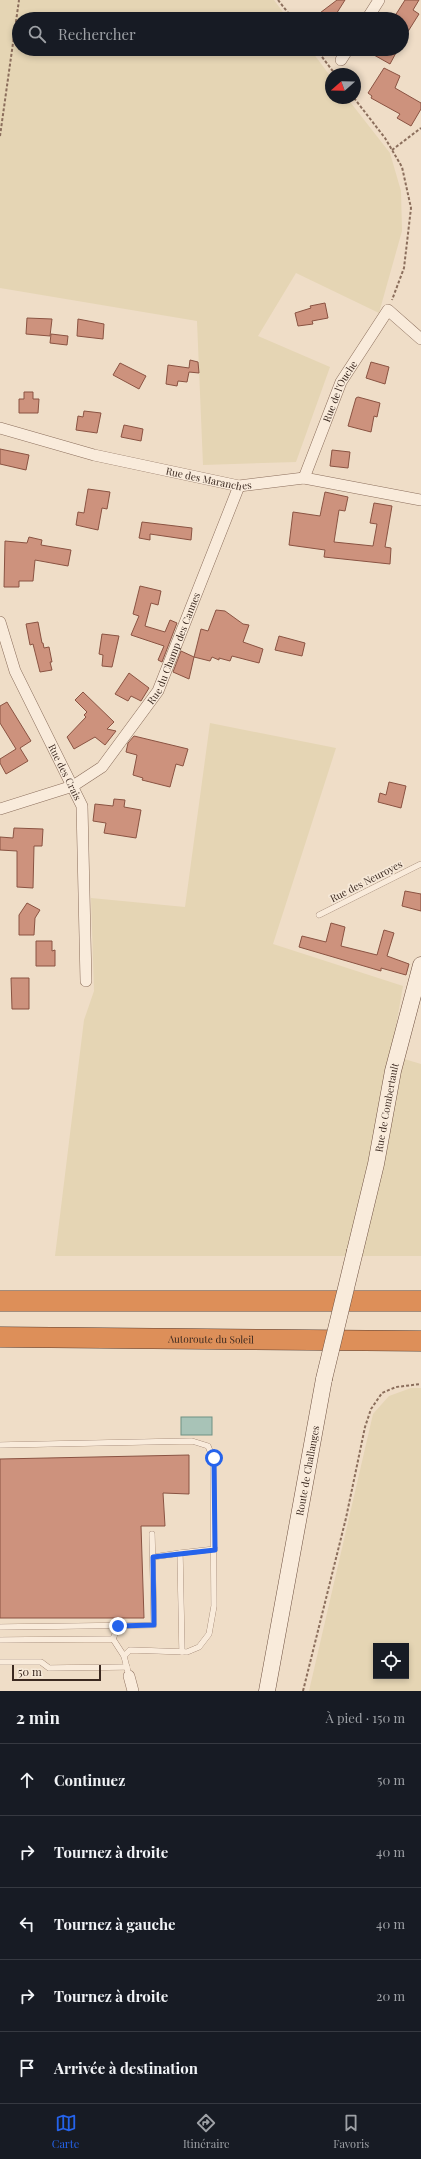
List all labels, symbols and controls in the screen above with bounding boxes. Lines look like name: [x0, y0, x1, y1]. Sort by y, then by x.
search box: [12, 12, 409, 56]
icon: search: [26, 23, 48, 45]
text: Rechercher: [58, 24, 136, 44]
north arrow: [325, 68, 361, 104]
street label: Rue de l'Ouche: [319, 358, 360, 424]
street label: Rue des Maranches: [165, 464, 252, 493]
street label: Rue du Champ des Cannes: [144, 590, 203, 707]
street label: Rue des Crais: [45, 741, 85, 803]
street label: Rue des Neuroyes: [327, 857, 405, 905]
street label: Rue de Combertault: [371, 1061, 402, 1153]
street label: Autoroute du Soleil: [167, 1332, 254, 1346]
street label: Route de Challanges: [292, 1424, 322, 1517]
route start: [205, 1449, 223, 1467]
route end: [109, 1617, 127, 1635]
map controls: [373, 1643, 409, 1679]
button: locate: [373, 1643, 409, 1679]
scale bar: [12, 1663, 101, 1682]
text: 50 m: [18, 1664, 42, 1679]
text: 2 min: [16, 1706, 60, 1728]
text: À pied · 150 m: [326, 1709, 405, 1726]
icon: ahead: [16, 1769, 38, 1791]
text: Continuez: [54, 1770, 125, 1790]
text: 50 m: [377, 1771, 405, 1788]
icon: right: [16, 1841, 38, 1863]
text: Tournez à droite: [54, 1842, 168, 1862]
text: 40 m: [376, 1843, 405, 1860]
icon: left: [16, 1913, 38, 1935]
text: Tournez à gauche: [54, 1914, 176, 1934]
text: 40 m: [376, 1915, 405, 1932]
icon: right: [16, 1985, 38, 2007]
text: Tournez à droite: [54, 1986, 168, 2006]
text: 20 m: [376, 1987, 405, 2004]
icon: arrive: [16, 2057, 38, 2079]
text: Arrivée à destination: [54, 2058, 198, 2078]
tab: Carte: [52, 2112, 79, 2151]
tab: Itinéraire: [183, 2112, 230, 2151]
tab: Favoris: [333, 2112, 369, 2151]

